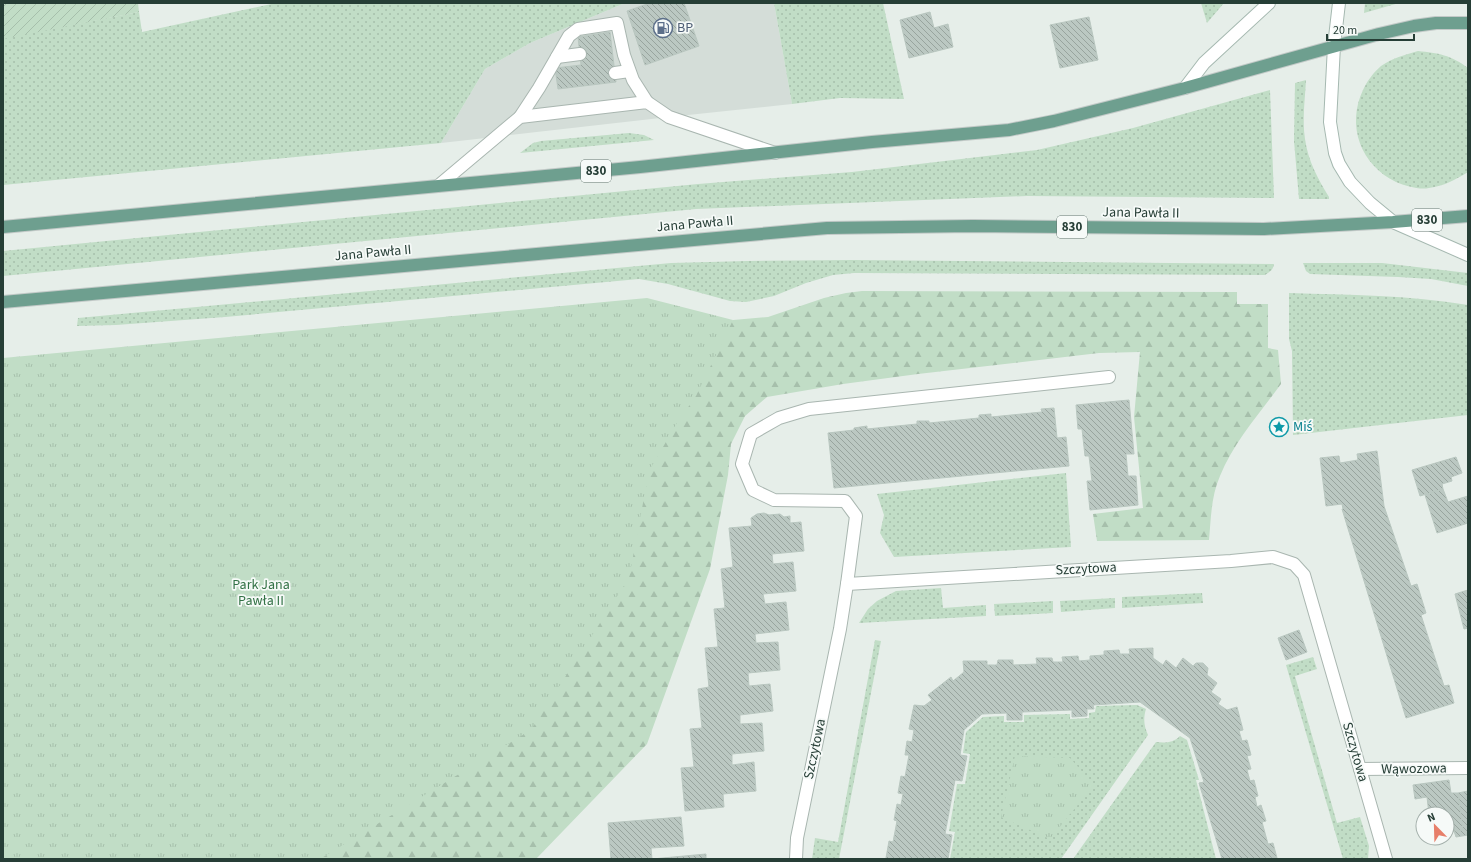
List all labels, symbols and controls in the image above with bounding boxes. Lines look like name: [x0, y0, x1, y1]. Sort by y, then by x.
scale bar: [1327, 16, 1414, 42]
fuel station icon: BP: [652, 17, 674, 39]
place label: BP: [677, 18, 693, 38]
text: 20 m: [1333, 22, 1357, 39]
road number: 830: [581, 160, 611, 182]
street label: Jana Pawła II: [1102, 202, 1180, 224]
road number: 830: [1412, 209, 1442, 231]
street label: Jana Pawła II: [656, 211, 734, 237]
road number: 830: [1057, 216, 1087, 238]
street label: Jana Pawła II: [334, 240, 412, 266]
place icon: Miś: [1268, 416, 1290, 438]
place label: Miś: [1293, 417, 1313, 437]
street label: Szczytowa: [1055, 557, 1117, 581]
park label: Park Jana Pawła II: [232, 575, 290, 611]
street label: Szczytowa: [799, 717, 831, 781]
street label: Szczytowa: [1337, 720, 1373, 784]
street label: Wąwozowa: [1381, 758, 1447, 780]
north arrow: [1415, 806, 1455, 846]
text: N: [1425, 809, 1438, 826]

